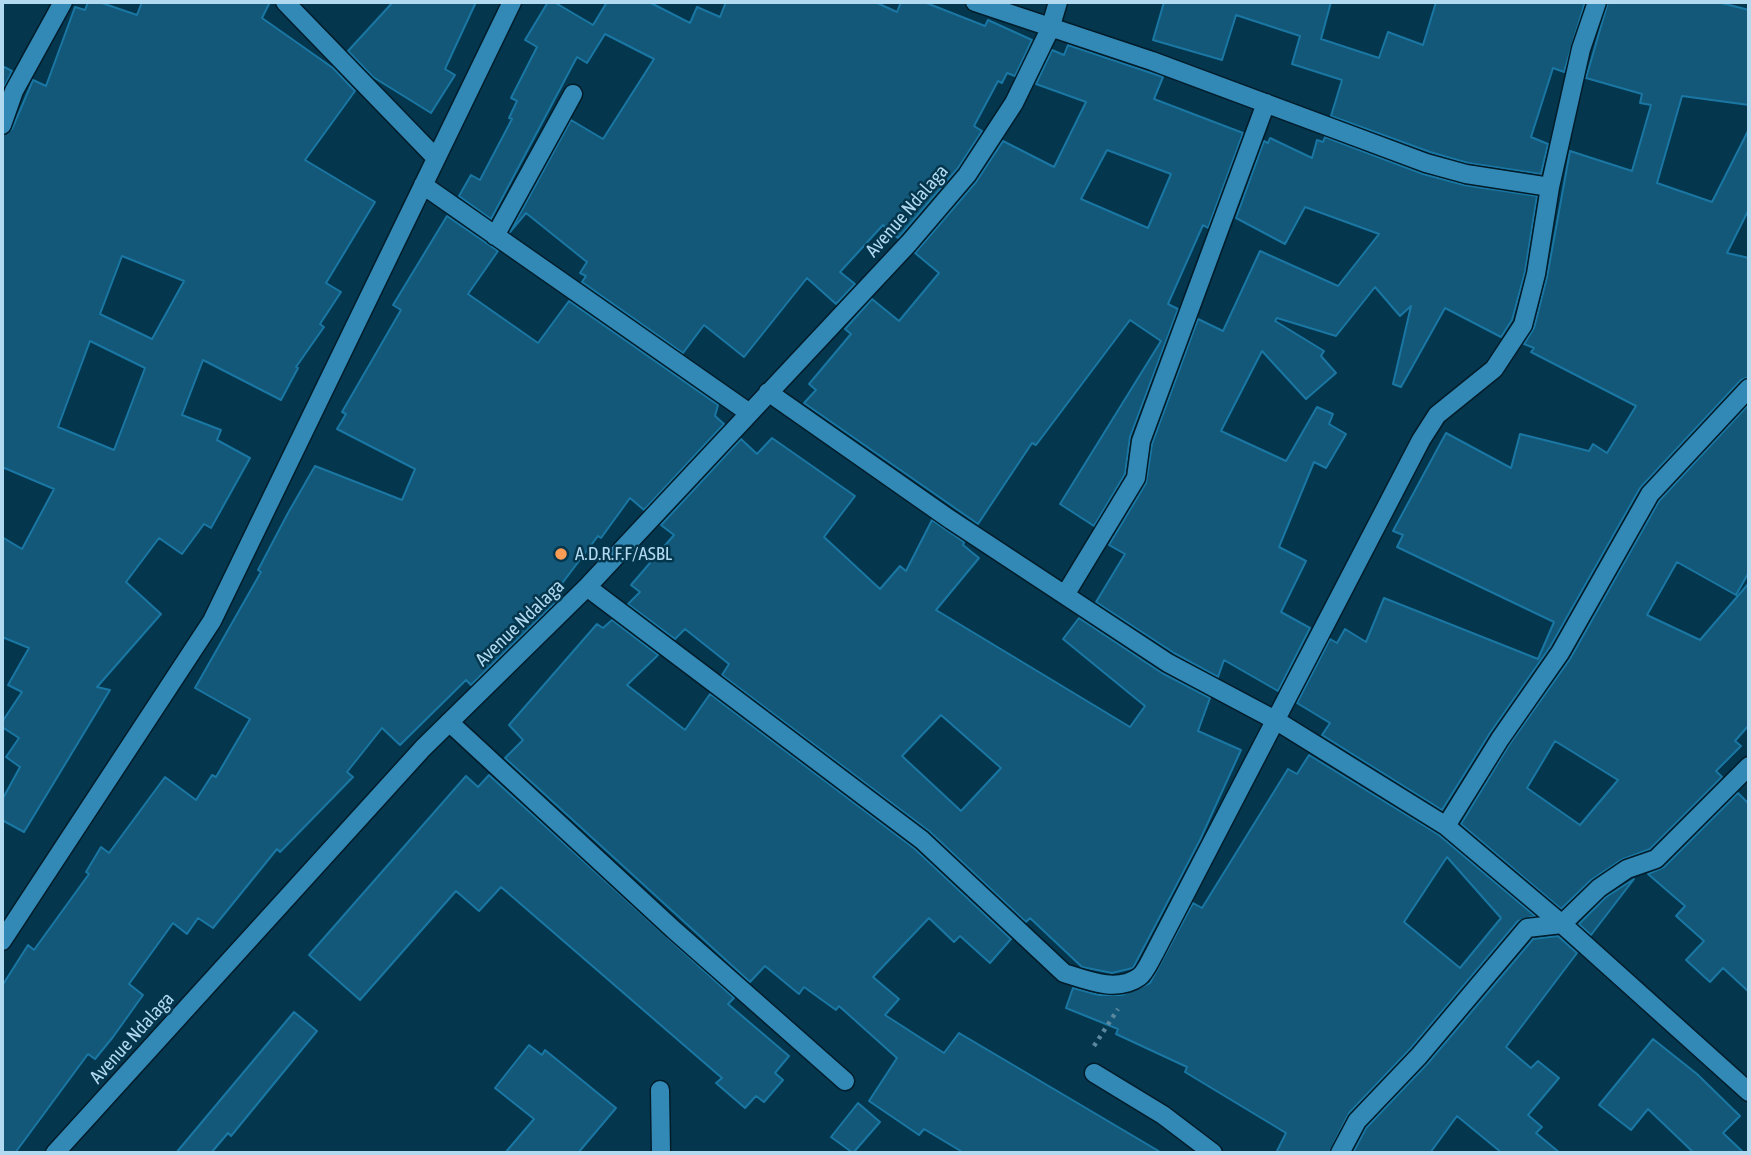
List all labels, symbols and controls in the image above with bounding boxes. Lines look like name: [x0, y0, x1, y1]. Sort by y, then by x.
street label: Avenue Ndalaga: [861, 160, 953, 262]
place label: A.D.R.F.F/ASBL: [575, 543, 672, 565]
marker: A.D.R.F.F/ASBL: [553, 546, 569, 562]
street label: Avenue Ndalaga: [471, 575, 569, 671]
street label: Avenue Ndalaga: [85, 988, 179, 1088]

